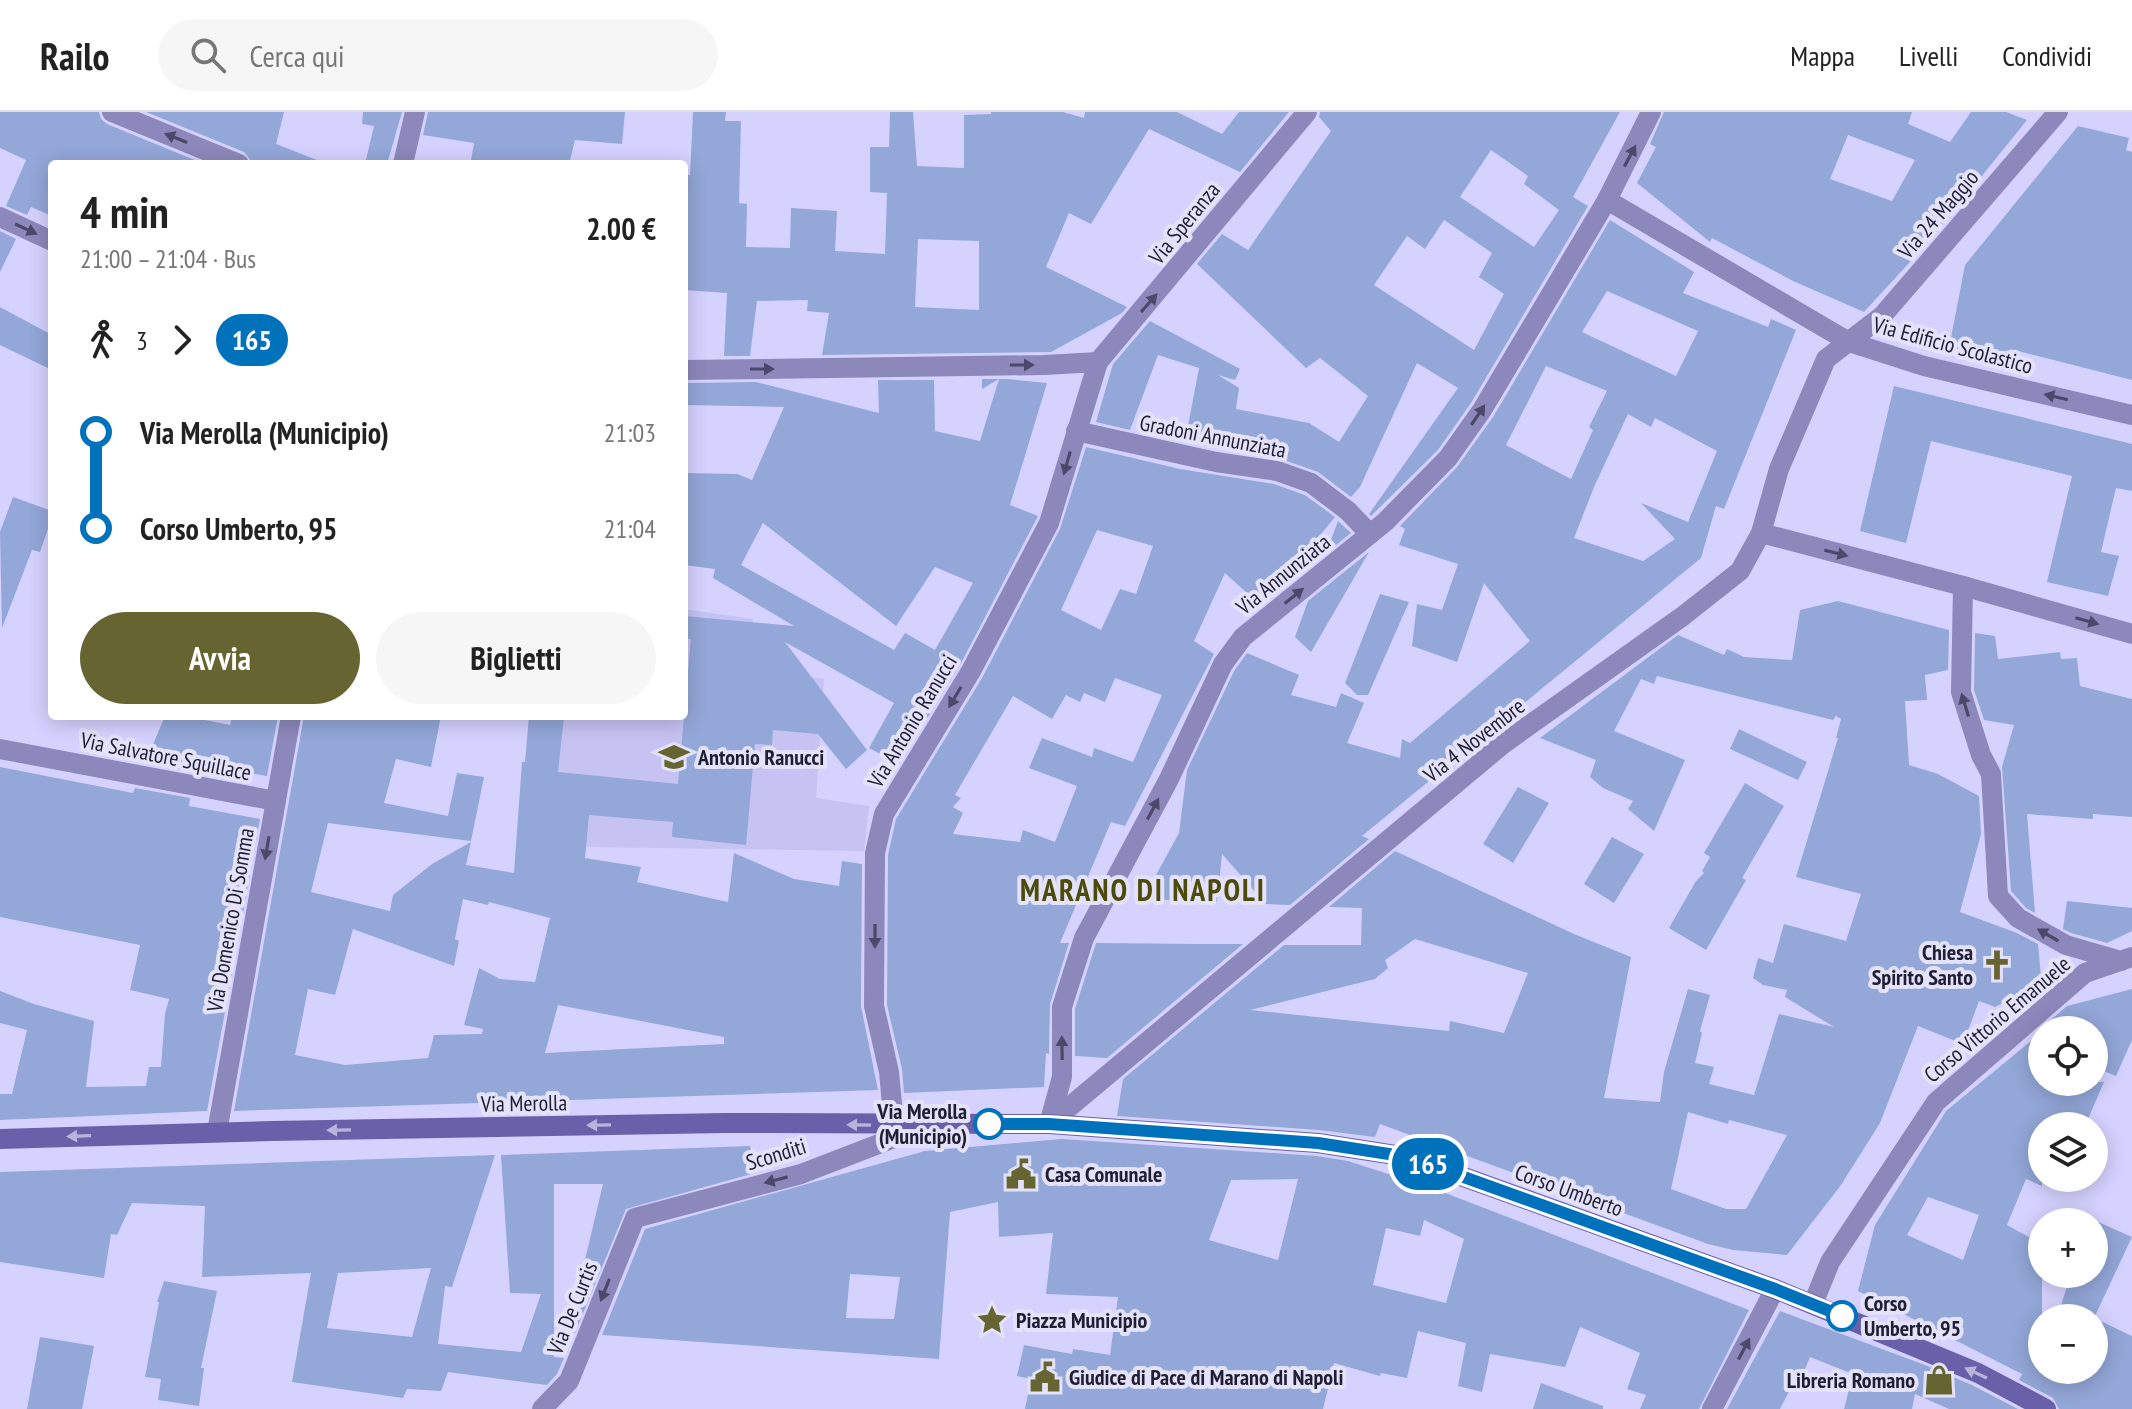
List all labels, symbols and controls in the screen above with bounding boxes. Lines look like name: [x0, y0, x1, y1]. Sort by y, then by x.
search box: [158, 19, 718, 91]
text: Railo: [40, 31, 110, 80]
icon: search: [186, 33, 230, 77]
text: Cerca qui: [250, 36, 345, 75]
text: Mappa: [1790, 37, 1855, 74]
text: Livelli: [1899, 37, 1958, 74]
text: Condividi: [2002, 37, 2092, 74]
one-way arrow: [164, 131, 188, 144]
one-way arrow: [1623, 145, 1636, 168]
street label: Via 24 Maggio: [1891, 164, 1984, 265]
street label: Via Speranza: [1142, 176, 1226, 271]
text: 4 min: [80, 183, 169, 240]
text: 2.00 €: [586, 209, 656, 248]
one-way arrow: [14, 222, 38, 236]
text: 21:00 – 21:04 · Bus: [80, 242, 256, 275]
one-way arrow: [1140, 294, 1157, 314]
street label: Via Edificio Scolastico: [1869, 310, 2036, 380]
icon: walk: [80, 318, 124, 362]
icon: forward: [160, 318, 204, 362]
text: 165: [232, 321, 272, 358]
text: 3: [136, 324, 148, 357]
one-way arrow: [1010, 359, 1035, 371]
one-way arrow: [750, 363, 775, 375]
one-way arrow: [2044, 390, 2069, 403]
one-way arrow: [1471, 404, 1485, 426]
street label: Gradoni Annunziata: [1137, 408, 1289, 464]
text: Via Merolla (Municipio): [140, 413, 389, 452]
text: 21:03: [604, 416, 656, 449]
one-way arrow: [1060, 452, 1073, 476]
text: Corso Umberto, 95: [140, 509, 337, 548]
text: 21:04: [604, 512, 656, 545]
street label: Via Annunziata: [1229, 528, 1336, 621]
one-way arrow: [1824, 547, 1849, 559]
one-way arrow: [1284, 588, 1304, 605]
button: Avvia: [80, 612, 360, 704]
button: Biglietti: [376, 612, 656, 704]
one-way arrow: [2075, 615, 2099, 628]
street label: Via Antonio Ranucci: [861, 649, 963, 794]
one-way arrow: [948, 686, 962, 708]
street label: Via 4 Novembre: [1417, 692, 1530, 789]
one-way arrow: [1958, 693, 1971, 717]
street label: Via Salvatore Squillace: [77, 726, 254, 786]
school or university icon: Antonio Ranucci: [657, 740, 691, 774]
place label: Antonio Ranucci: [697, 743, 824, 771]
one-way arrow: [1145, 798, 1159, 820]
street label: Via Domenico Di Somma: [200, 826, 260, 1015]
one-way arrow: [261, 836, 273, 861]
district label: MARANO DI NAPOLI: [1020, 870, 1266, 909]
one-way arrow: [869, 924, 881, 949]
one-way arrow: [2036, 928, 2059, 942]
place label: Chiesa Spirito Santo: [1872, 938, 1973, 991]
church icon: Chiesa Spirito Santo: [1980, 948, 2014, 982]
street label: Corso Vittorio Emanuele: [1918, 950, 2076, 1088]
map controls: [2028, 1016, 2108, 1384]
button: locate: [2028, 1016, 2108, 1096]
one-way arrow: [1056, 1035, 1068, 1060]
street label: Via Merolla: [480, 1088, 567, 1118]
place label: Via Merolla (Municipio): [876, 1097, 967, 1150]
marker: Via Merolla (Municipio): [974, 1109, 1004, 1139]
button: layers: [2028, 1112, 2108, 1192]
one-way arrow: [586, 1119, 611, 1132]
one-way arrow: [846, 1119, 871, 1131]
one-way arrow: [326, 1124, 351, 1136]
one-way arrow: [66, 1130, 91, 1143]
street label: Sconditi: [743, 1132, 809, 1176]
line badge: 165: [1382, 1138, 1474, 1190]
text: 165: [1408, 1145, 1448, 1182]
public building icon: Casa Comunale: [1004, 1157, 1038, 1191]
street label: Corso Umberto: [1511, 1158, 1627, 1222]
place label: Casa Comunale: [1045, 1160, 1162, 1188]
one-way arrow: [763, 1175, 788, 1187]
button: +: [2028, 1208, 2108, 1288]
street label: Via De Curtis: [540, 1257, 603, 1360]
one-way arrow: [599, 1278, 612, 1302]
place label: Corso Umberto, 95: [1864, 1289, 1961, 1342]
marker: Corso Umberto, 95: [1827, 1301, 1857, 1331]
place icon: Piazza Municipio: [975, 1303, 1009, 1337]
button: −: [2028, 1304, 2108, 1384]
place label: Piazza Municipio: [1016, 1306, 1148, 1334]
one-way arrow: [1737, 1337, 1750, 1360]
public building icon: Giudice di Pace di Marano di Napoli: [1028, 1360, 1062, 1394]
place label: Giudice di Pace di Marano di Napoli: [1069, 1363, 1343, 1391]
shop icon: Libreria Romano: [1922, 1363, 1956, 1397]
place label: Libreria Romano: [1787, 1366, 1915, 1394]
one-way arrow: [1965, 1366, 1988, 1380]

